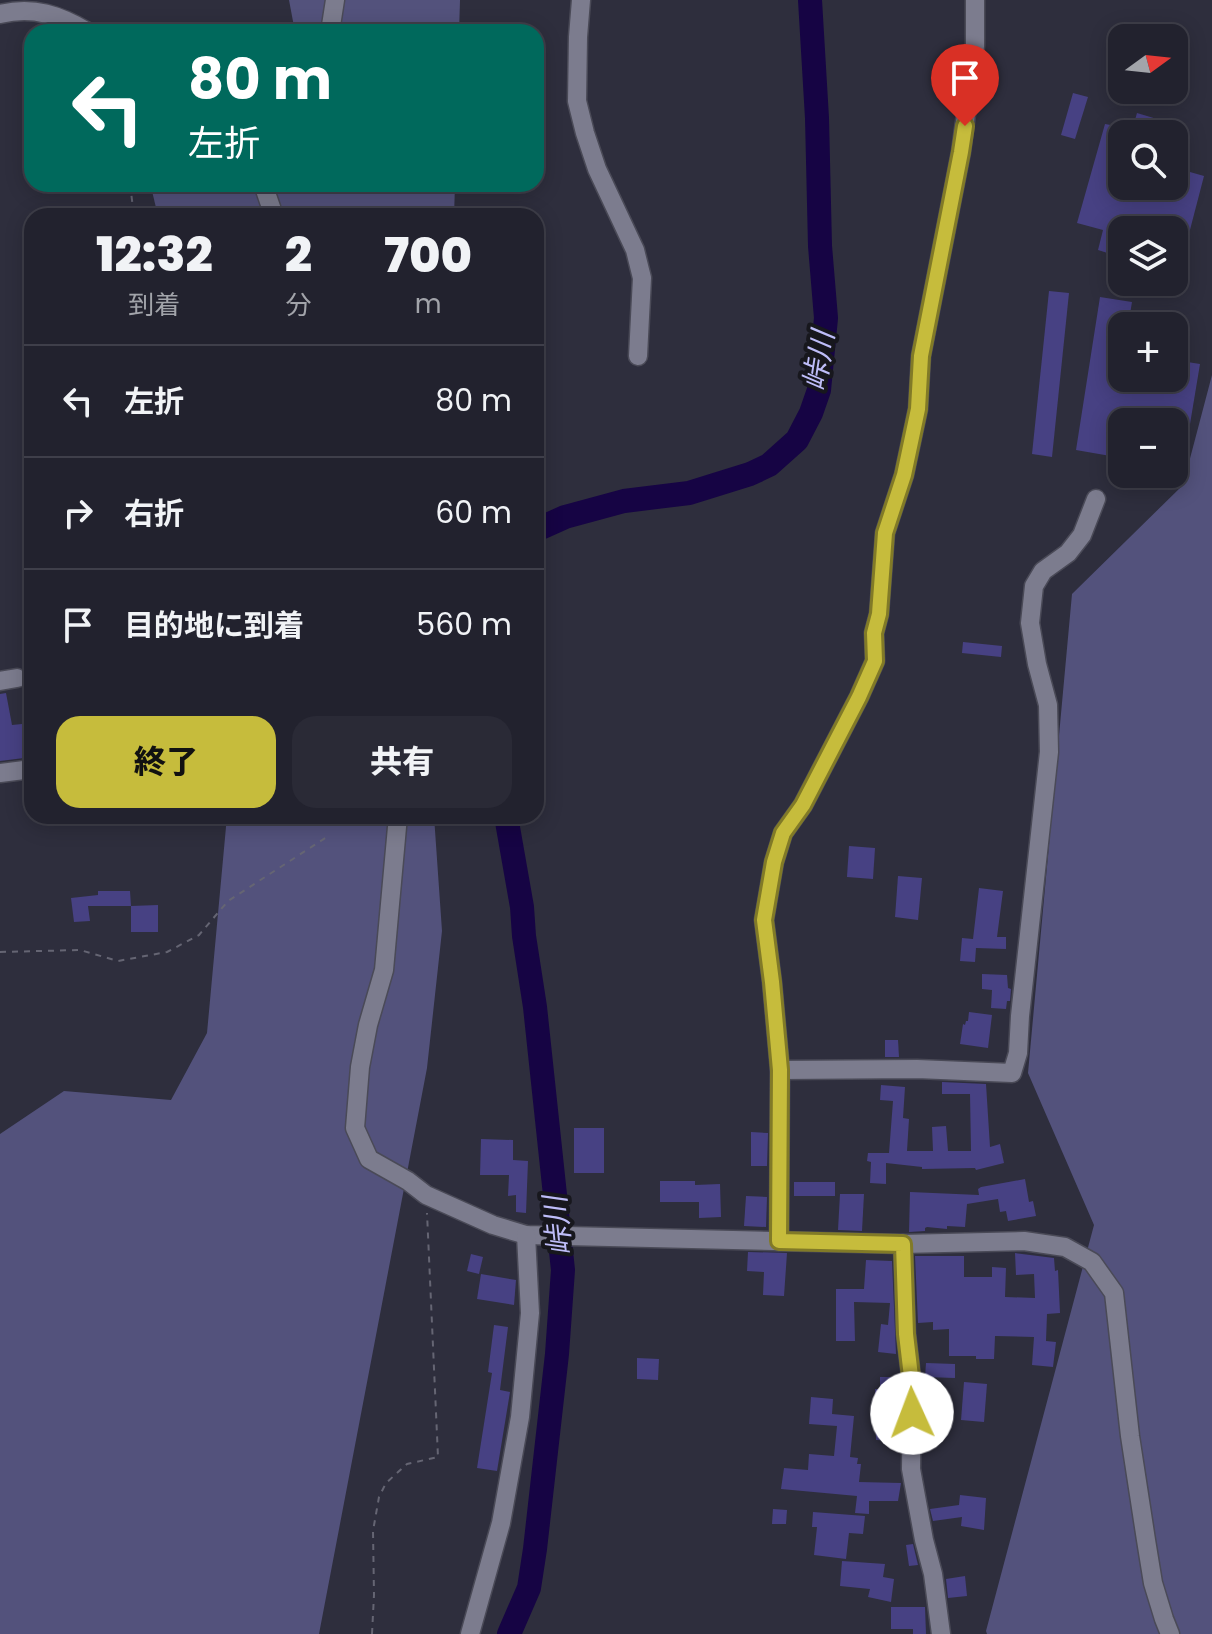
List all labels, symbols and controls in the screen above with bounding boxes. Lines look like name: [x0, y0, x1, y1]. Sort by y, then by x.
north arrow: [1108, 24, 1188, 104]
map controls: [1108, 24, 1188, 488]
text: 80 m: [188, 40, 332, 119]
pin: [931, 44, 999, 126]
icon: left: [56, 56, 160, 160]
icon: arrive: [943, 56, 987, 100]
text: 左折: [188, 118, 260, 169]
button: search: [1108, 120, 1188, 200]
button: layers: [1108, 216, 1188, 296]
text: 12:32: [96, 221, 213, 288]
text: 2: [285, 221, 312, 288]
text: 700: [384, 222, 472, 289]
text: m: [415, 286, 441, 322]
text: 到着: [128, 287, 180, 323]
text: 分: [285, 287, 311, 323]
button: +: [1108, 312, 1188, 392]
water label: 峠川: [793, 325, 845, 394]
icon: left: [56, 379, 100, 423]
text: 80 m: [435, 379, 512, 422]
text: 左折: [124, 380, 184, 423]
button: −: [1108, 408, 1188, 488]
icon: right: [56, 491, 100, 535]
text: 60 m: [435, 491, 512, 534]
text: 右折: [124, 492, 184, 535]
icon: arrive: [56, 603, 100, 647]
text: 560 m: [416, 603, 512, 646]
text: 目的地に到着: [124, 604, 304, 647]
button: 終了: [56, 716, 276, 808]
button: 共有: [292, 716, 512, 808]
water label: 峠川: [533, 1191, 582, 1258]
position arrow: [870, 1371, 954, 1455]

